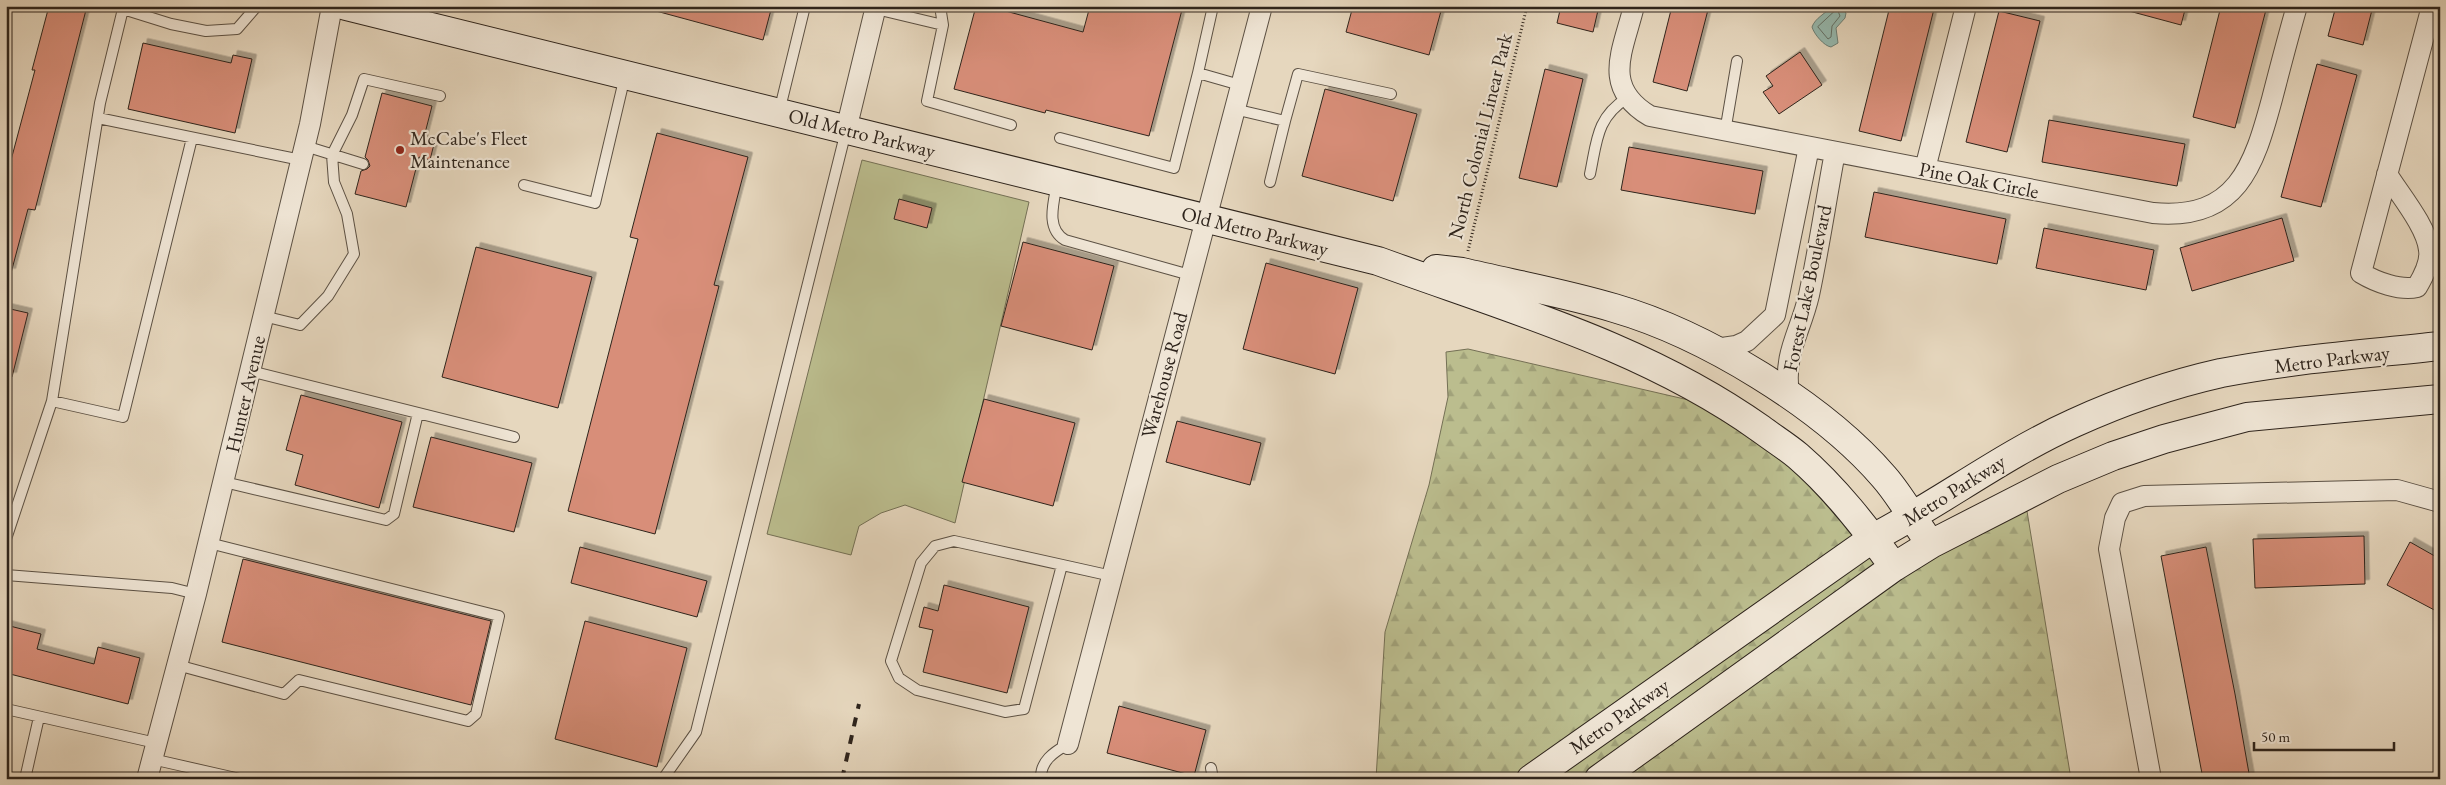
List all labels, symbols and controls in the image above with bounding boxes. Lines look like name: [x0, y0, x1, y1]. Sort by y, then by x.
street label: North Colonial Linear Park: [1442, 30, 1518, 242]
street label: Old Metro Parkway: [786, 102, 938, 164]
place label: McCabe's Fleet Maintenance: [410, 125, 528, 174]
marker: McCabe's Fleet Maintenance: [394, 144, 406, 156]
street label: Pine Oak Circle: [1917, 156, 2041, 204]
street label: Old Metro Parkway: [1179, 200, 1331, 262]
street label: Forest Lake Boulevard: [1777, 201, 1838, 374]
street label: Warehouse Road: [1135, 308, 1194, 441]
street label: Hunter Avenue: [219, 333, 271, 455]
street label: Metro Parkway: [2273, 339, 2392, 379]
street label: Metro Parkway: [1898, 448, 2010, 532]
street label: Metro Parkway: [1564, 672, 1674, 760]
scale bar: [2254, 720, 2394, 752]
text: 50 m: [2261, 727, 2290, 746]

